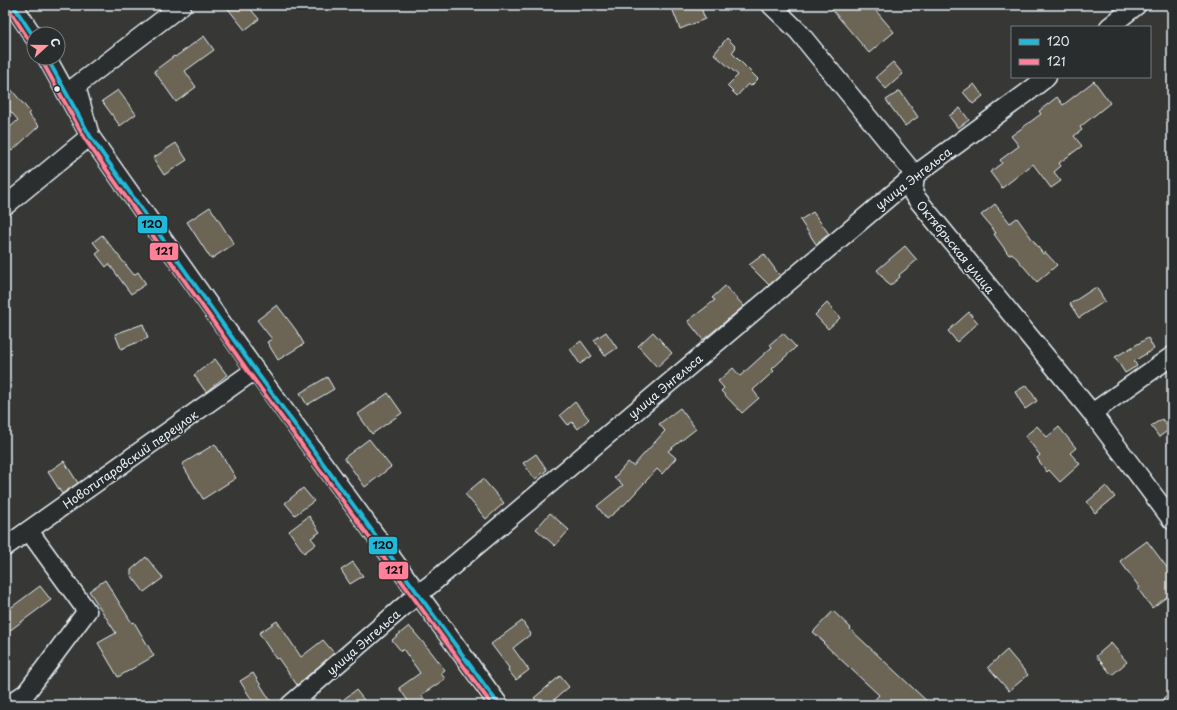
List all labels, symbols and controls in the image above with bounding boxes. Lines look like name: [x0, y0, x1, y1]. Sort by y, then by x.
north arrow: [26, 26, 66, 66]
legend: [1011, 26, 1151, 78]
text: 120: [1047, 32, 1070, 50]
text: С: [46, 35, 65, 49]
text: 121: [1047, 52, 1065, 70]
unlabelled marker: [52, 84, 62, 94]
street label: улица Энгельса: [871, 142, 955, 214]
street label: Октябрьская улица: [913, 196, 1000, 298]
line badge: 120: [137, 215, 168, 234]
text: 120: [141, 215, 163, 232]
line badge: 121: [149, 242, 179, 261]
text: 121: [155, 242, 173, 259]
street label: улица Энгельса: [624, 349, 707, 423]
street label: Новотитаровский переулок: [59, 405, 202, 513]
line badge: 120: [368, 536, 398, 555]
text: 120: [372, 536, 394, 553]
line badge: 121: [378, 561, 409, 580]
text: 121: [385, 561, 403, 578]
street label: улица Энгельса: [322, 605, 404, 679]

